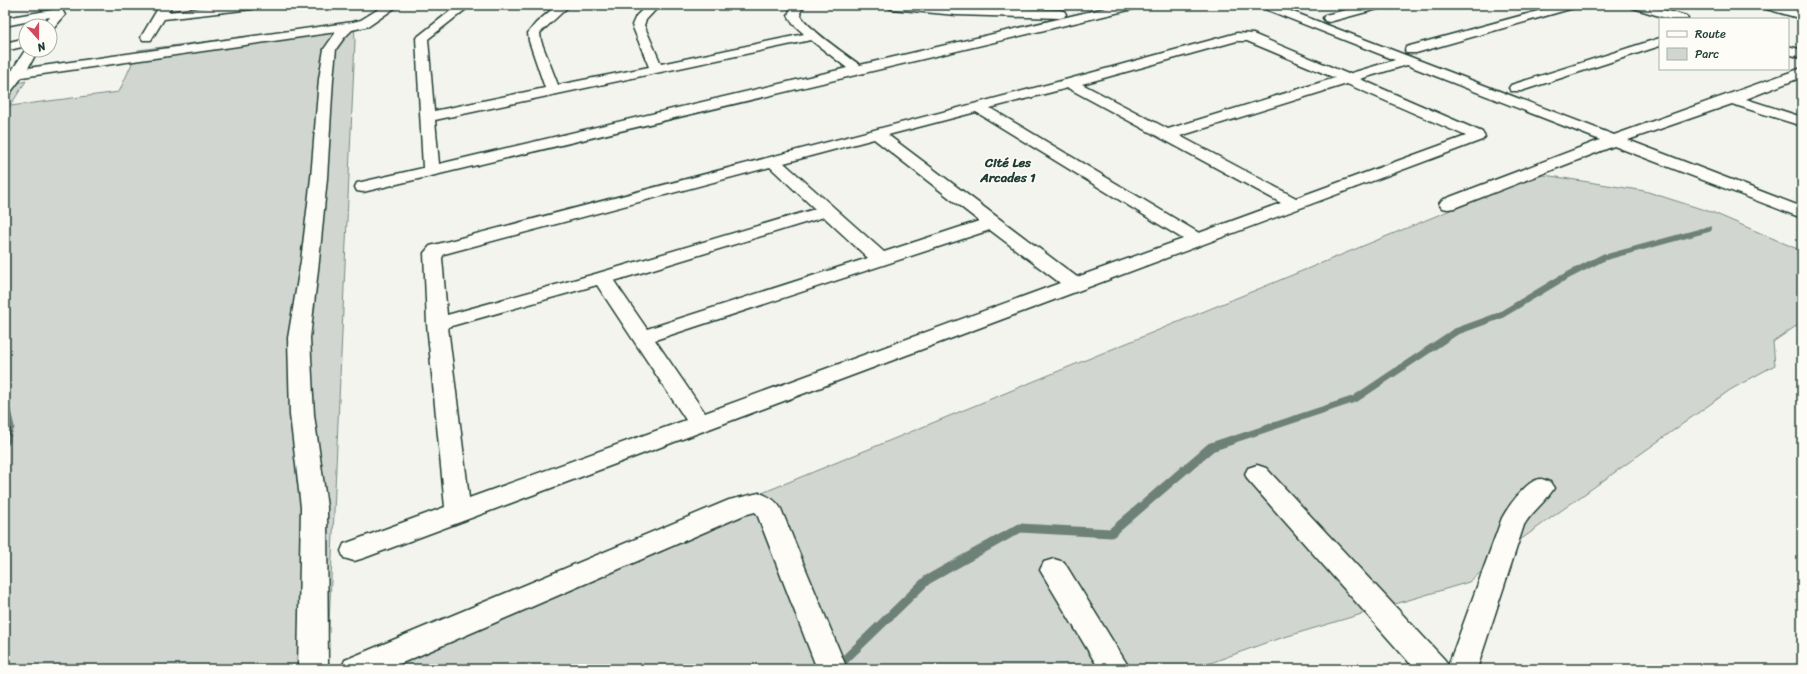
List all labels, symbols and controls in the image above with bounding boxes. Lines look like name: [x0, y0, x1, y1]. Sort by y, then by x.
north arrow: [18, 18, 58, 58]
legend: [1659, 18, 1789, 70]
text: Route: [1695, 23, 1726, 45]
text: N: [34, 36, 49, 57]
text: Parc: [1695, 43, 1719, 65]
district label: Cité Les Arcades 1: [979, 151, 1036, 189]

